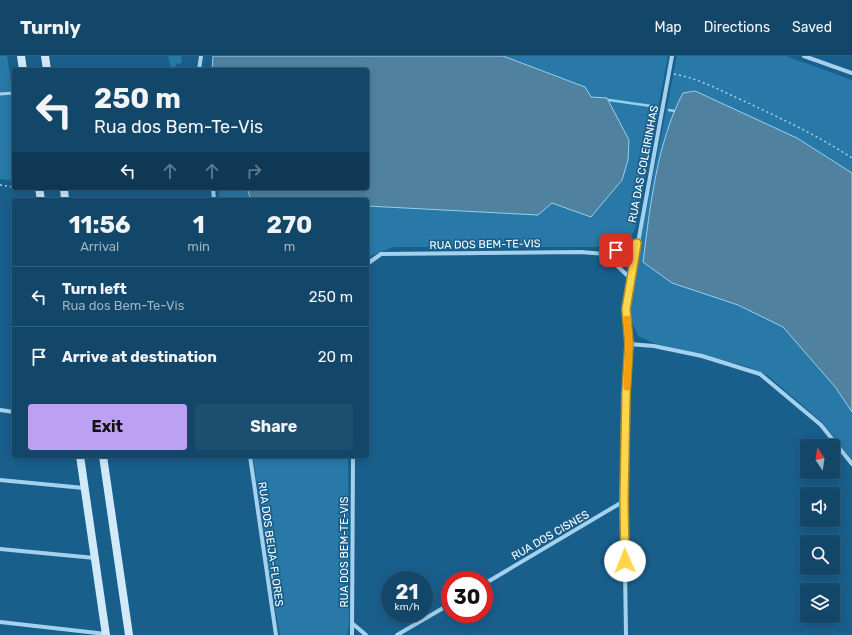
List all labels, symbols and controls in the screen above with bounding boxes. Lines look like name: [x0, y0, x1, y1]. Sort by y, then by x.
text: Turnly: [20, 16, 81, 39]
text: Map: [655, 19, 682, 36]
text: Directions: [704, 19, 770, 36]
text: Saved: [792, 19, 832, 36]
text: 250 m: [94, 82, 181, 115]
icon: left: [28, 84, 80, 136]
street label: RUA DAS COLEIRINHAS: [626, 104, 661, 224]
text: Rua dos Bem-Te-Vis: [94, 116, 263, 138]
icon: left: [117, 160, 139, 182]
icon: ahead: [159, 160, 181, 182]
icon: ahead: [201, 160, 223, 182]
icon: right: [243, 160, 265, 182]
text: 11:56: [69, 211, 131, 239]
text: 1: [193, 211, 205, 239]
text: 270: [267, 211, 312, 239]
pin: [599, 233, 633, 267]
street label: RUA DOS BEM-TE-VIS: [429, 237, 541, 252]
text: Arrival: [80, 239, 119, 254]
text: min: [187, 239, 210, 254]
text: m: [284, 239, 295, 254]
icon: arrive: [605, 239, 627, 261]
text: Turn left: [62, 280, 127, 298]
icon: left: [28, 286, 50, 308]
text: 250 m: [309, 288, 353, 306]
text: Rua dos Bem-Te-Vis: [62, 298, 184, 313]
icon: arrive: [28, 346, 50, 368]
text: Arrive at destination: [62, 348, 217, 366]
text: 20 m: [318, 348, 353, 366]
button: Exit: [28, 404, 187, 450]
button: Share: [195, 404, 353, 450]
north arrow: [800, 439, 840, 479]
map controls: [800, 439, 840, 623]
street label: RUA DOS BEIJA-FLORES: [255, 481, 286, 607]
button: sound: [800, 487, 840, 527]
street label: RUA DOS BEM-TE-VIS: [338, 496, 351, 608]
street label: RUA DOS CISNES: [509, 508, 591, 563]
button: search: [800, 535, 840, 575]
position arrow: [604, 540, 646, 582]
speed limit sign: 30: [441, 571, 493, 623]
text: 21: [396, 580, 418, 604]
button: layers: [800, 583, 840, 623]
text: km/h: [395, 601, 419, 613]

